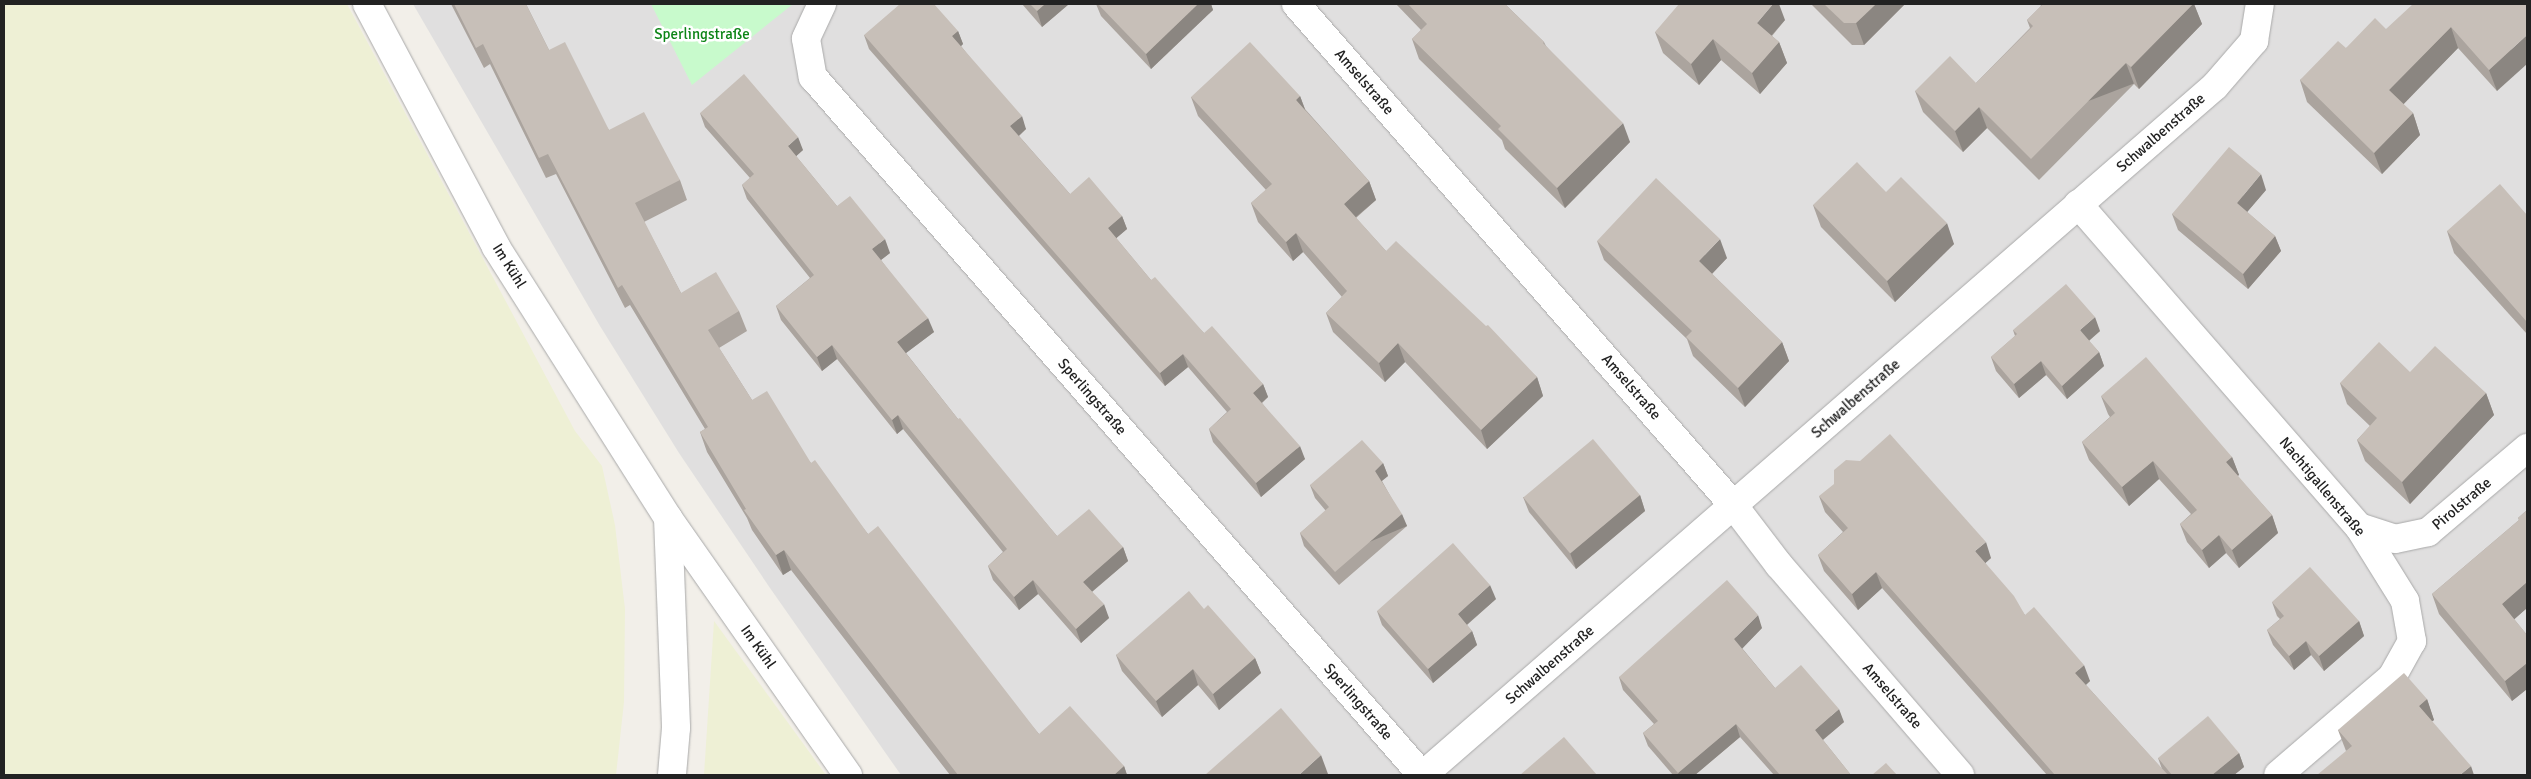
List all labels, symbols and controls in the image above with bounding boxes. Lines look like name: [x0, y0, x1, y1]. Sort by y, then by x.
park label: Sperlingstraße: [654, 26, 750, 44]
street label: Amselstraße: [1331, 45, 1397, 119]
street label: Schwalbenstraße: [2113, 90, 2209, 176]
street label: Im Kühl: [488, 240, 530, 292]
street label: Amselstraße: [1598, 350, 1664, 424]
street label: Sperlingstraße: [1054, 355, 1130, 439]
street label: Schwalbenstraße: [1808, 356, 1904, 442]
street label: Nachtigallenstraße: [2275, 434, 2369, 540]
street label: Pirolstraße: [2429, 474, 2495, 534]
street label: Im Kühl: [737, 622, 779, 672]
street label: Schwalbenstraße: [1502, 622, 1598, 708]
street label: Amselstraße: [1859, 659, 1925, 733]
street label: Sperlingstraße: [1320, 660, 1396, 744]

